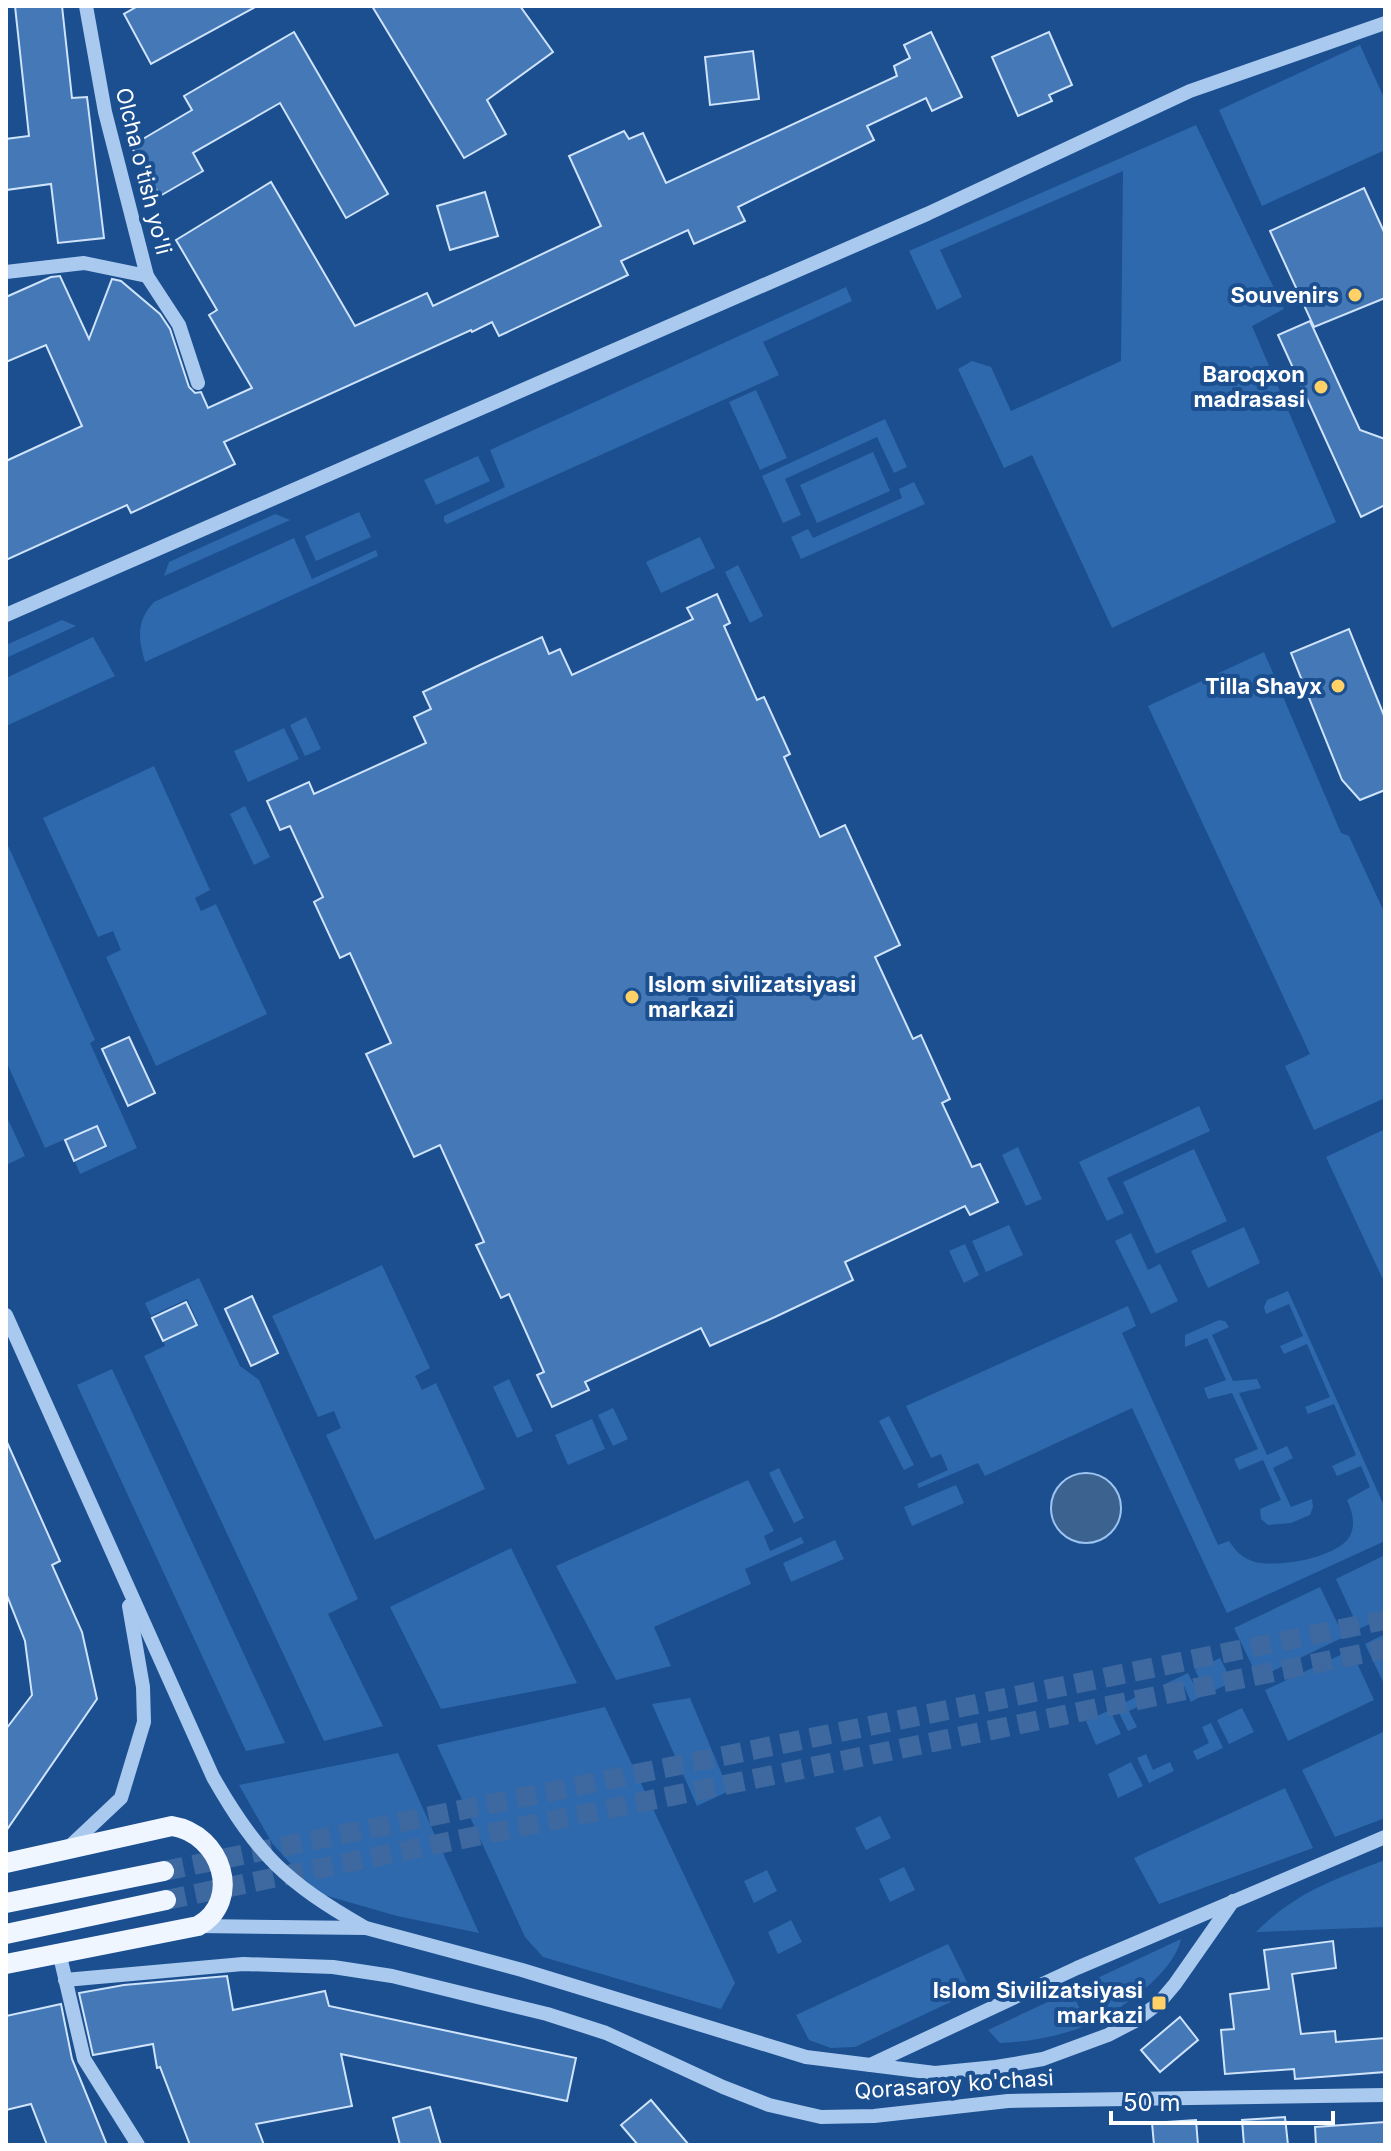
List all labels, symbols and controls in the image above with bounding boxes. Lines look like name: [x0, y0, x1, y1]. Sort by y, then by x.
street label: Olcha o'tish yo'li: [111, 85, 177, 257]
place label: Souvenirs: [1231, 282, 1339, 308]
marker: Souvenirs: [1346, 286, 1364, 304]
place label: Baroqxon madrasasi: [1193, 361, 1305, 412]
marker: Baroqxon madrasasi: [1312, 378, 1330, 396]
place label: Tilla Shayx: [1205, 673, 1322, 699]
marker: Tilla Shayx: [1329, 677, 1347, 695]
place label: Islom sivilizatsiyasi markazi: [648, 971, 856, 1022]
marker: Islom sivilizatsiyasi markazi: [623, 988, 641, 1006]
place label: Islom Sivilizatsiyasi markazi: [933, 1977, 1143, 2028]
marker: Islom Sivilizatsiyasi markazi: [1150, 1994, 1168, 2012]
street label: Qorasaroy ko'chasi: [854, 2064, 1054, 2104]
scale bar: [1111, 2075, 1333, 2125]
text: 50 m: [1123, 2088, 1181, 2117]

